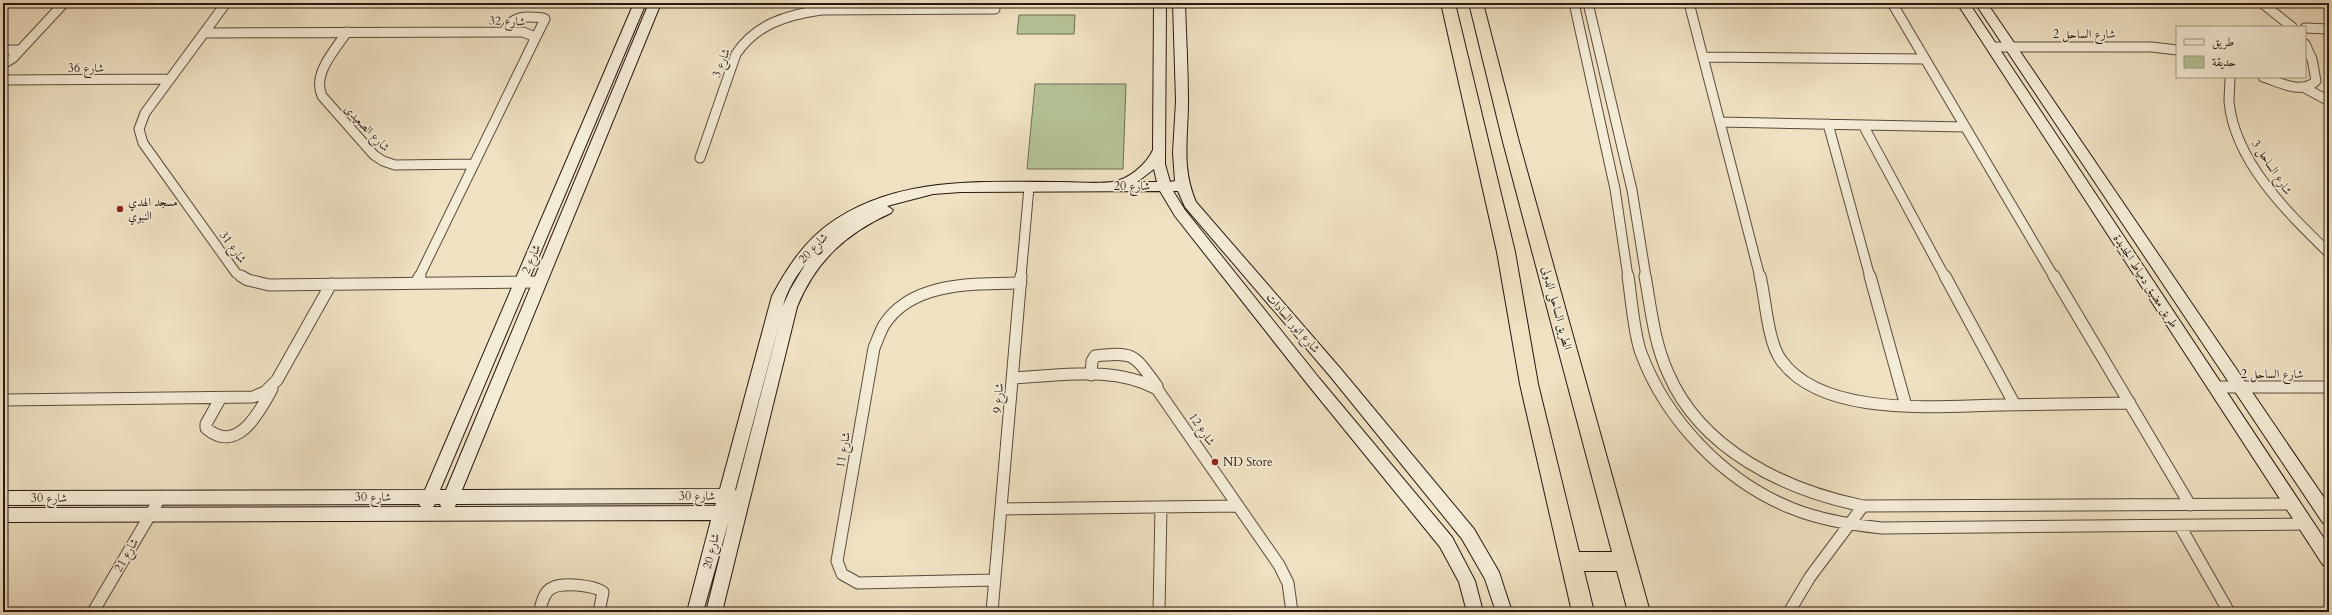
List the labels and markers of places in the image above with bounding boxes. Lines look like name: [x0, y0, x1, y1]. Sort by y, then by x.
place label: مسجد الهدي النبوي: [128, 194, 178, 226]
marker: مسجد الهدي النبوي: [115, 204, 125, 214]
place label: ND Store: [1223, 454, 1272, 470]
marker: ND Store: [1210, 457, 1220, 467]

